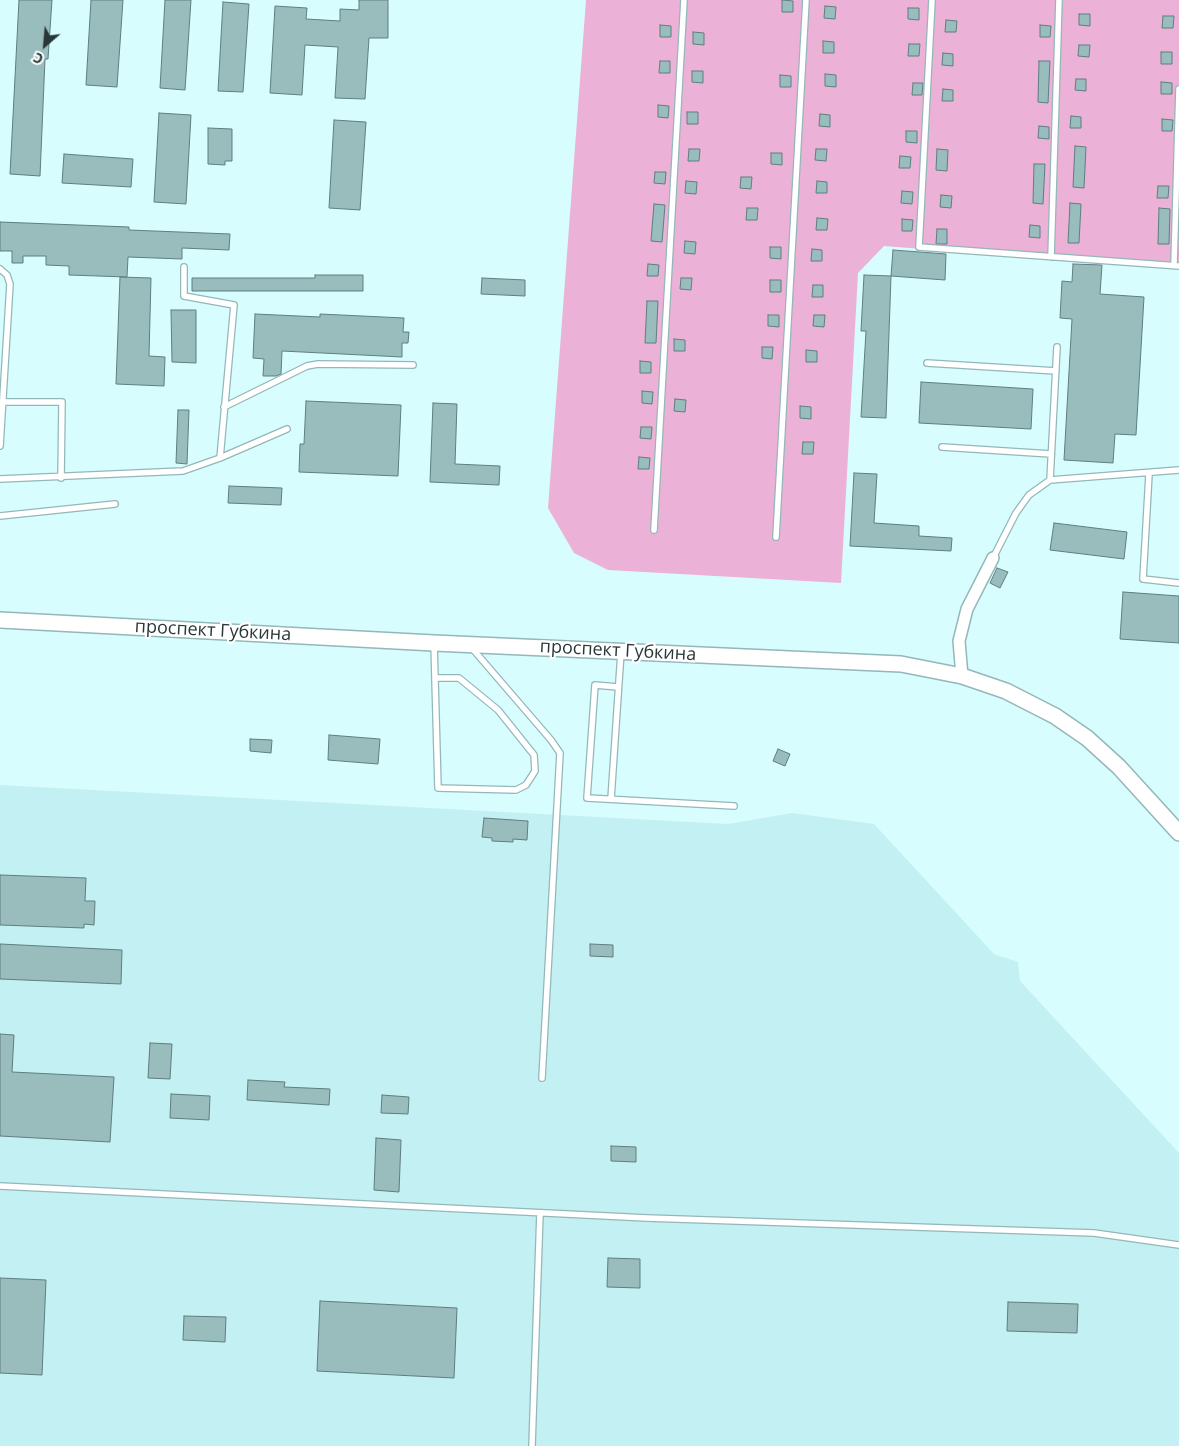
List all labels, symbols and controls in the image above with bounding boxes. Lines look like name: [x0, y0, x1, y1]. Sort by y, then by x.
north arrow: [20, 20, 70, 70]
text: С: [30, 48, 46, 69]
street label: проспект Губкина: [134, 616, 292, 646]
street label: проспект Губкина: [539, 636, 697, 666]

